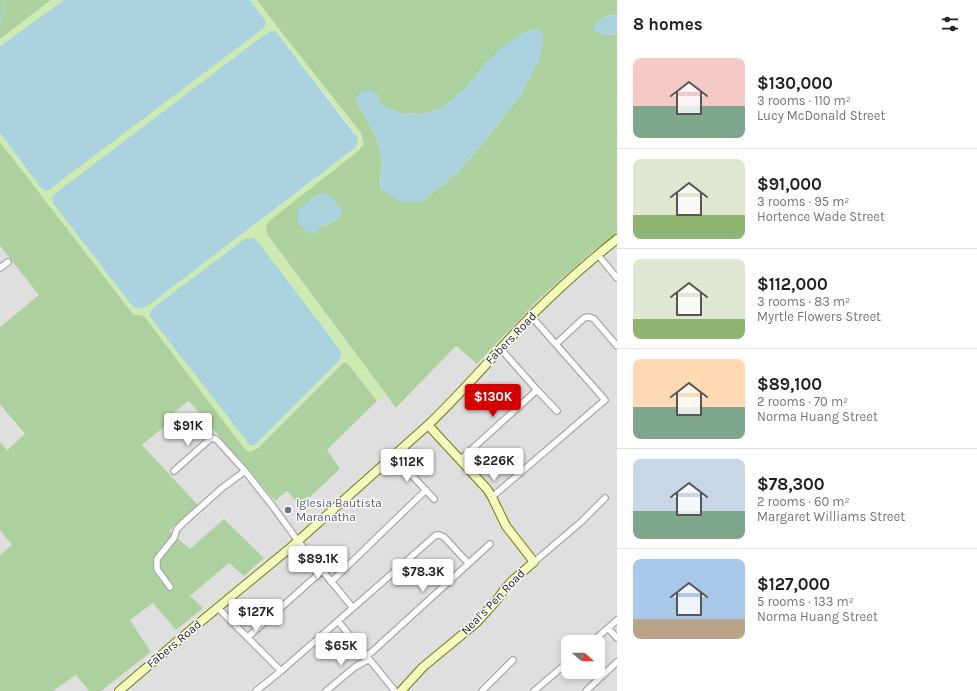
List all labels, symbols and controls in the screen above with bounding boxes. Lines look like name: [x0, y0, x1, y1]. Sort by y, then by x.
icon: filters: [939, 13, 961, 35]
text: 8 homes: [633, 14, 703, 34]
text: $130,000: [757, 73, 833, 93]
icon: home: [665, 74, 713, 122]
text: 3 rooms · 110 m²: [757, 93, 851, 108]
text: Lucy McDonald Street: [757, 108, 885, 123]
text: $91,000: [757, 174, 822, 194]
icon: home: [665, 175, 713, 223]
text: 3 rooms · 95 m²: [757, 194, 850, 209]
text: Hortence Wade Street: [757, 209, 885, 224]
text: $112,000: [757, 274, 828, 294]
icon: home: [665, 275, 713, 323]
text: 3 rooms · 83 m²: [757, 294, 850, 309]
street label: Fabers Road: [483, 309, 539, 367]
text: Myrtle Flowers Street: [757, 309, 881, 324]
text: $89,100: [757, 374, 822, 394]
icon: home: [665, 375, 713, 423]
pin: $130K: [465, 384, 521, 418]
text: $130K: [474, 389, 512, 404]
text: 2 rooms · 70 m²: [757, 394, 848, 409]
text: Norma Huang Street: [757, 409, 878, 424]
pin: $91K: [164, 413, 212, 447]
text: $91K: [173, 418, 203, 433]
pin: $226K: [466, 448, 522, 482]
pin: $112K: [379, 449, 435, 483]
text: $226K: [473, 453, 515, 468]
text: $112K: [390, 454, 424, 469]
text: $78,300: [757, 474, 825, 494]
icon: home: [665, 475, 713, 523]
text: 2 rooms · 60 m²: [757, 494, 850, 509]
place label: Iglesia Bautista Maranatha: [296, 496, 382, 524]
marker: Iglesia Bautista Maranatha: [283, 505, 293, 515]
text: Margaret Williams Street: [757, 509, 905, 524]
pin: $89.1K: [285, 546, 351, 580]
text: $89.1K: [297, 551, 339, 566]
pin: $78.3K: [390, 559, 456, 593]
text: $78.3K: [401, 564, 445, 579]
street label: Neal's Pen Road: [458, 566, 528, 638]
text: $127,000: [757, 574, 830, 594]
icon: home: [665, 575, 713, 623]
text: 5 rooms · 133 m²: [757, 594, 854, 609]
pin: $127K: [228, 599, 284, 633]
text: $127K: [238, 604, 274, 619]
text: Norma Huang Street: [757, 609, 878, 624]
street label: Fabers Road: [144, 617, 204, 671]
pin: $65K: [317, 633, 365, 667]
north arrow: [561, 635, 605, 679]
map controls: [561, 635, 605, 679]
text: $65K: [325, 638, 357, 653]

